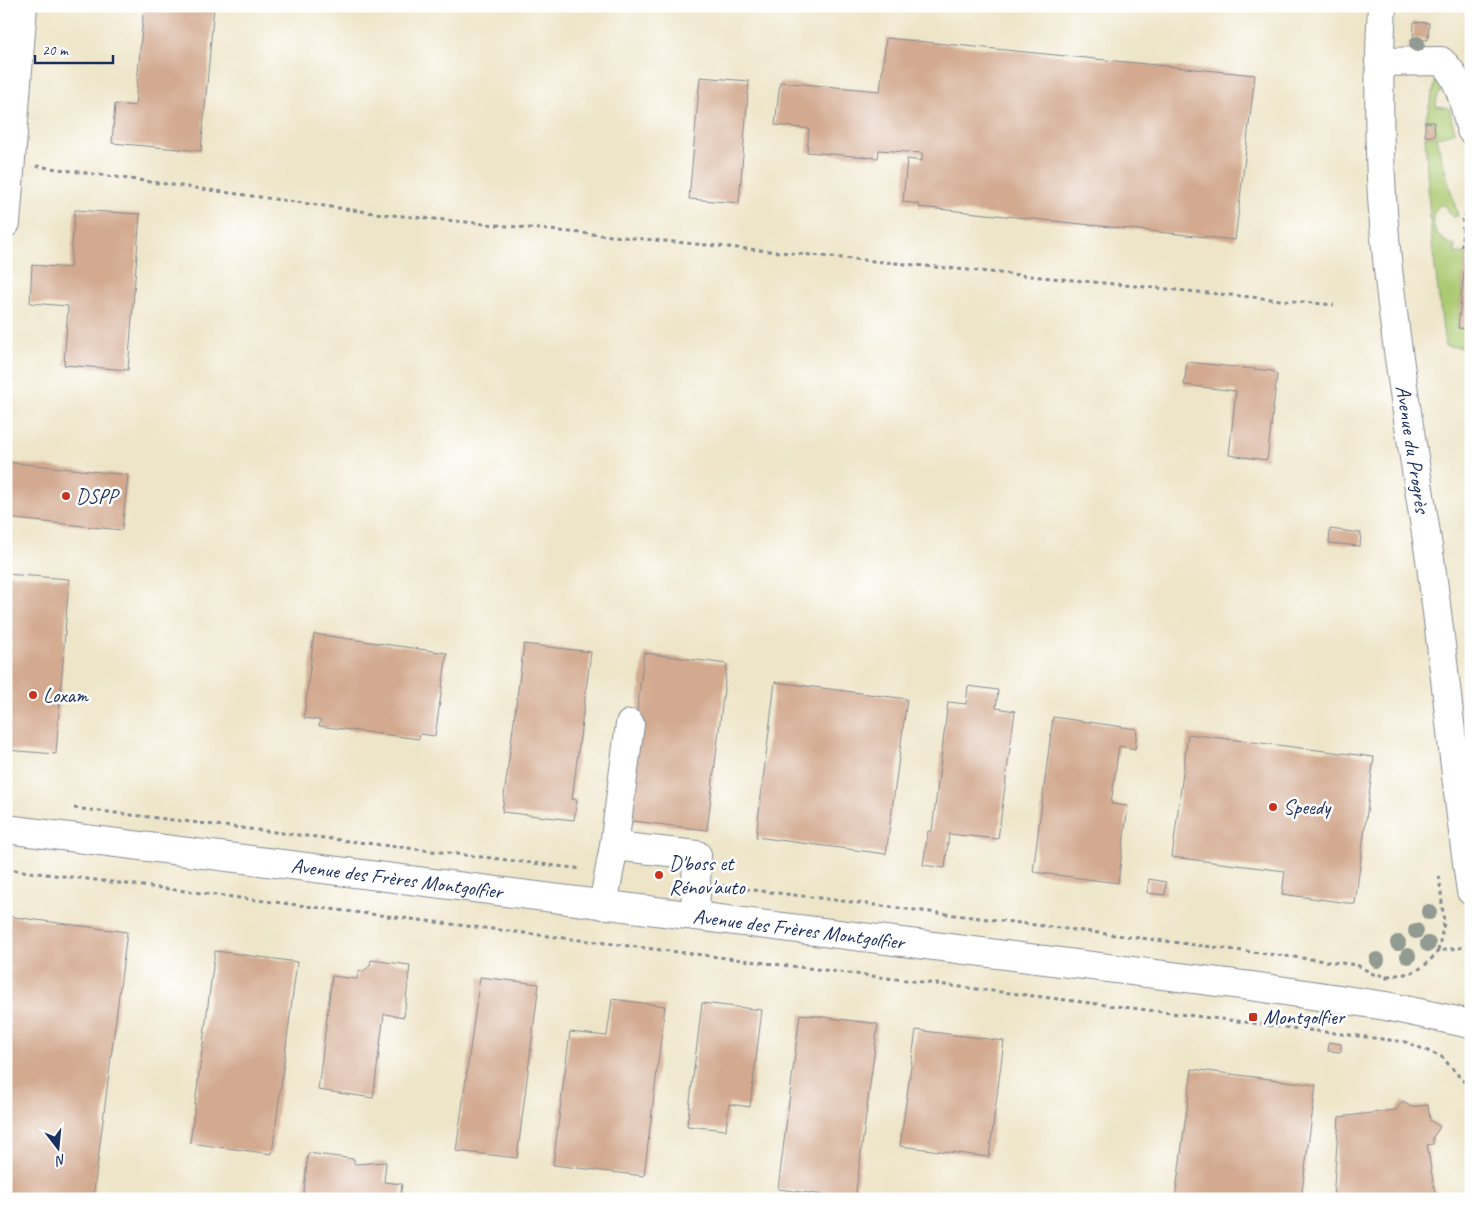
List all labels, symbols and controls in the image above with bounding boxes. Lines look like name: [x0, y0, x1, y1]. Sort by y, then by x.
scale bar: [35, 32, 112, 64]
text: 20 m: [42, 41, 69, 60]
street label: Avenue du Progrès: [1390, 384, 1436, 516]
place label: DSPP: [76, 483, 120, 509]
marker: DSPP: [60, 490, 72, 502]
place label: Loxam: [43, 682, 89, 708]
marker: Loxam: [27, 689, 39, 701]
place label: Speedy: [1283, 794, 1332, 820]
marker: Speedy: [1267, 801, 1279, 813]
place label: D'boss et Rénov'auto: [669, 850, 746, 900]
street label: Avenue des Frères Montgolfier: [290, 852, 506, 905]
marker: D'boss et Rénov'auto: [653, 869, 665, 881]
street label: Avenue des Frères Montgolfier: [692, 903, 908, 956]
place label: Montgolfier: [1263, 1004, 1346, 1030]
marker: Montgolfier: [1247, 1011, 1259, 1023]
north arrow: [32, 1122, 82, 1172]
text: N: [53, 1151, 68, 1170]

